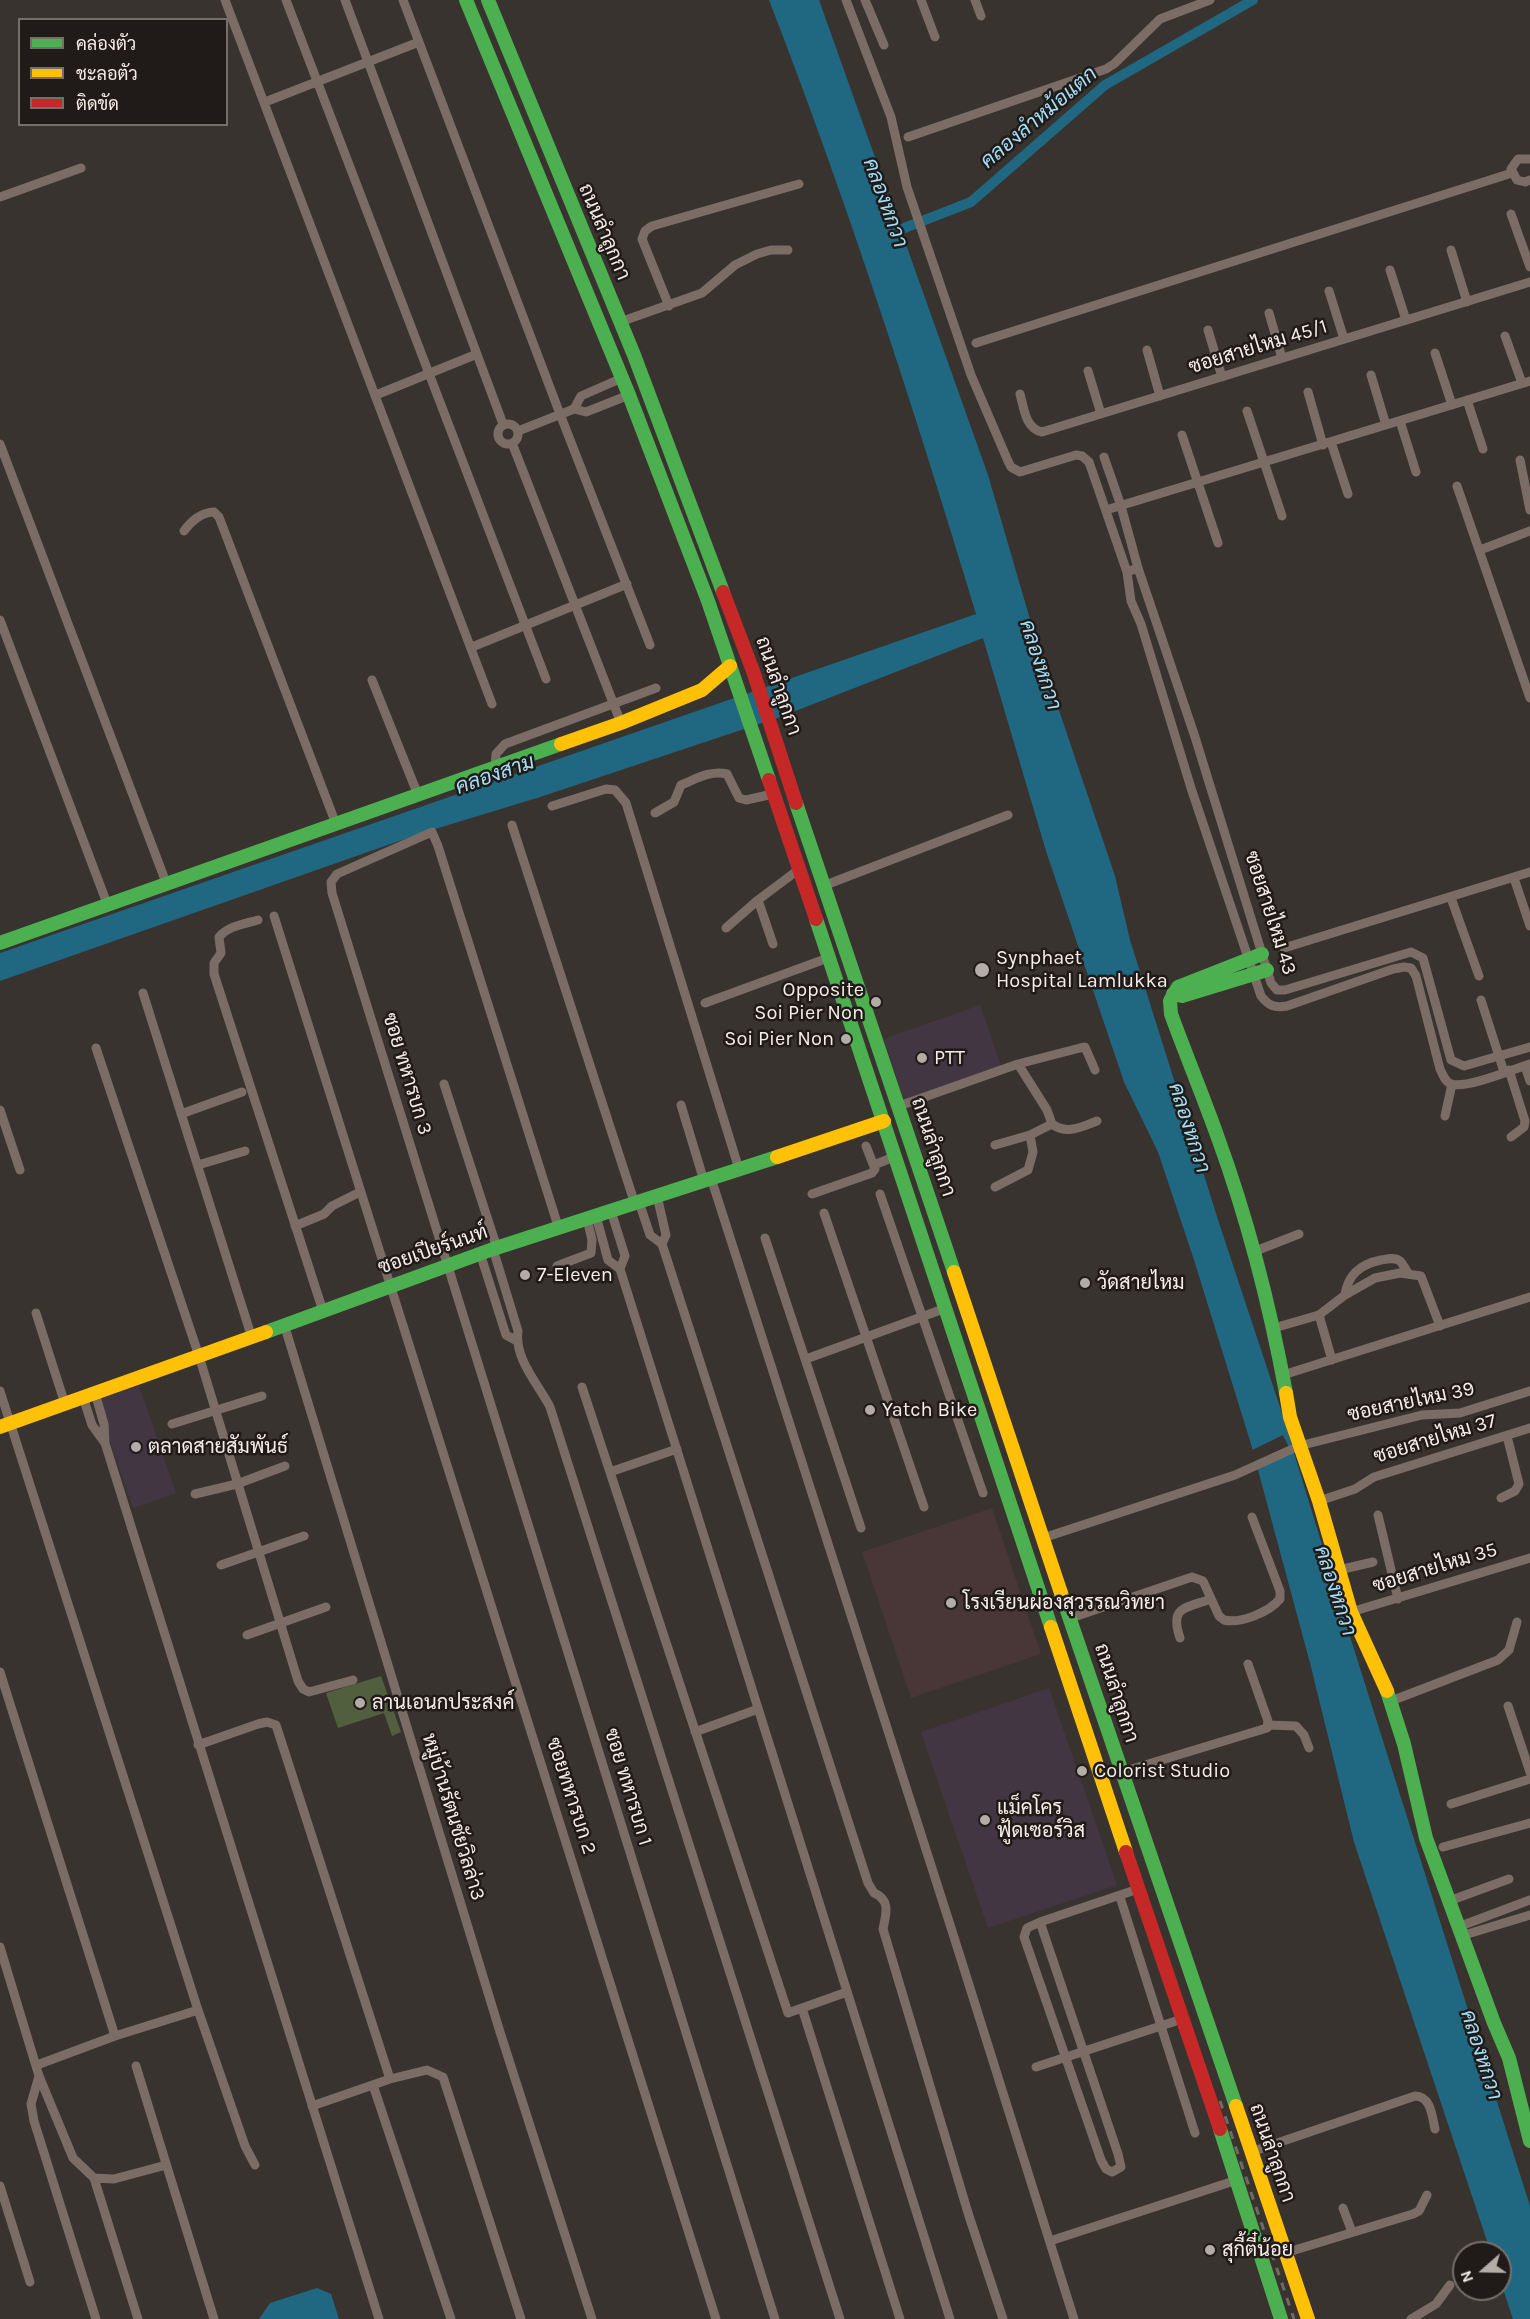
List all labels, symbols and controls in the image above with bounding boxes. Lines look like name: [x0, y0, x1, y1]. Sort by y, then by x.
legend: [18, 18, 228, 126]
text: คล่องตัว: [76, 33, 136, 55]
water label: คลองลำหม้อแตก: [975, 62, 1103, 174]
text: ชะลอตัว: [76, 63, 138, 85]
text: ติดขัด: [76, 93, 119, 115]
water label: คลองหกวา: [857, 155, 913, 251]
street label: ถนนลำลูกกา: [573, 180, 635, 284]
street label: ซอยสายไหม 45/1: [1186, 315, 1330, 379]
water label: คลองหกวา: [1014, 617, 1066, 713]
street label: ถนนลำลูกกา: [750, 634, 806, 738]
water label: คลองสาม: [452, 750, 538, 800]
street label: ซอยสายไหม 43: [1239, 848, 1301, 978]
place label: Synphaet Hospital Lamlukka: [996, 946, 1168, 993]
marker: Synphaet Hospital Lamlukka: [973, 961, 991, 979]
place label: Opposite Soi Pier Non: [754, 978, 864, 1025]
marker: Opposite Soi Pier Non: [869, 995, 883, 1009]
street label: ซอย ทหารบก 3: [377, 1010, 437, 1138]
place label: Soi Pier Non: [724, 1027, 834, 1051]
marker: Soi Pier Non: [839, 1032, 853, 1046]
place label: PTT: [934, 1046, 965, 1070]
marker: PTT: [915, 1051, 929, 1065]
water label: คลองหกวา: [1163, 1080, 1215, 1176]
street label: ถนนลำลูกกา: [906, 1094, 960, 1200]
street label: ซอยเปียร์นนท์: [375, 1220, 491, 1280]
place label: 7-Eleven: [537, 1263, 613, 1287]
marker: 7-Eleven: [518, 1268, 532, 1282]
place label: วัดสายไหม: [1097, 1271, 1185, 1295]
marker: วัดสายไหม: [1078, 1276, 1092, 1290]
street label: ซอยสายไหม 39: [1345, 1377, 1477, 1427]
place label: Yatch Bike: [882, 1398, 977, 1422]
marker: Yatch Bike: [863, 1403, 877, 1417]
street label: ซอยสายไหม 37: [1371, 1409, 1499, 1469]
place label: ตลาดสายสัมพันธ์: [148, 1435, 288, 1459]
marker: ตลาดสายสัมพันธ์: [129, 1440, 143, 1454]
street label: ซอยสายไหม 35: [1370, 1538, 1500, 1598]
water label: คลองหกวา: [1309, 1543, 1361, 1639]
place label: โรงเรียนผ่องสุวรรณวิทยา: [963, 1591, 1165, 1615]
marker: โรงเรียนผ่องสุวรรณวิทยา: [944, 1596, 958, 1610]
street label: ถนนลำลูกกา: [1089, 1640, 1143, 1746]
place label: ลานเอนกประสงค์: [372, 1691, 514, 1715]
marker: ลานเอนกประสงค์: [353, 1696, 367, 1710]
street label: ซอย ทหารบก 1: [599, 1726, 657, 1848]
street label: หมู่บ้านรัตนชัยวิลล่า3: [416, 1731, 490, 1903]
street label: ซอยทหารบก 2: [541, 1735, 601, 1857]
place label: Colorist Studio: [1094, 1759, 1230, 1783]
marker: Colorist Studio: [1075, 1764, 1089, 1778]
place label: แม็คโคร ฟู้ดเซอร์วิส: [997, 1796, 1085, 1843]
marker: แม็คโคร ฟู้ดเซอร์วิส: [978, 1813, 992, 1827]
water label: คลองหกวา: [1455, 2007, 1507, 2103]
street label: ถนนลำลูกกา: [1244, 2101, 1300, 2205]
place label: สุกี้ตี๋น้อย: [1222, 2238, 1293, 2262]
north arrow: [1452, 2241, 1512, 2301]
marker: สุกี้ตี๋น้อย: [1203, 2243, 1217, 2257]
text: N: [1456, 2268, 1477, 2285]

